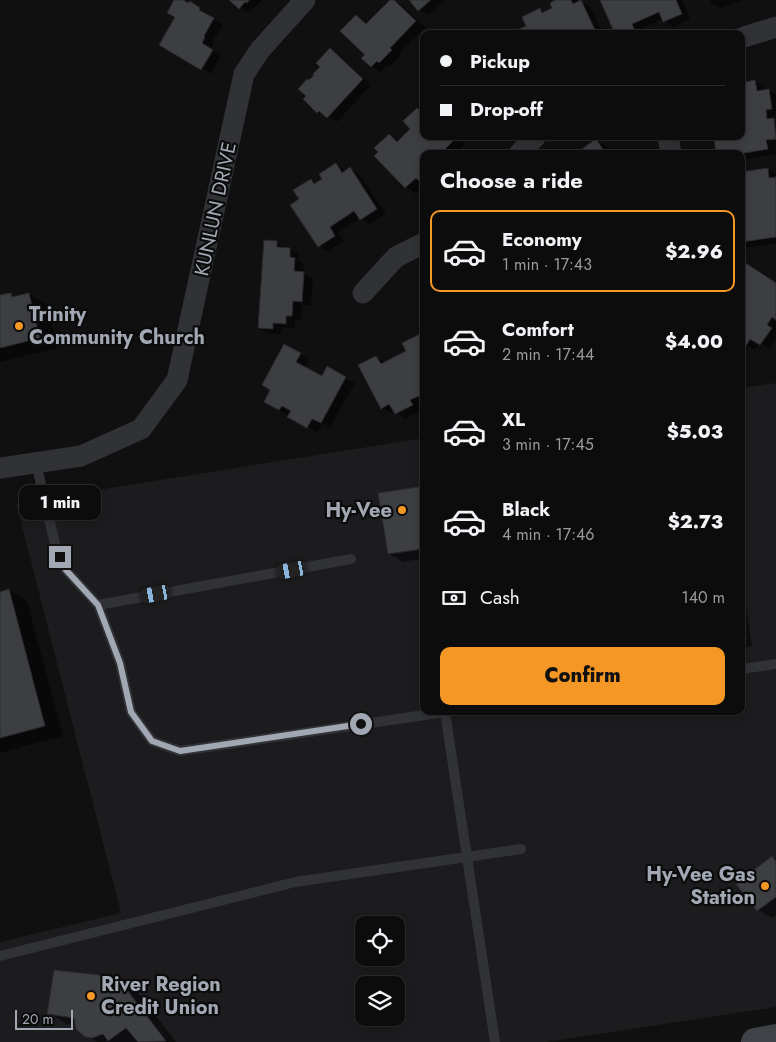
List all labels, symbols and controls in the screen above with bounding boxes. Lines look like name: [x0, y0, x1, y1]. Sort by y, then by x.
text: Pickup: [470, 48, 530, 75]
text: Drop-off: [470, 96, 543, 123]
street label: KUNLUN DRIVE: [187, 139, 244, 279]
text: Choose a ride: [440, 164, 583, 196]
text: Economy: [502, 226, 582, 253]
icon: car: [442, 229, 487, 274]
text: $2.96: [665, 238, 723, 265]
text: 1 min · 17:43: [502, 253, 592, 276]
place label: Trinity Community Church: [29, 300, 205, 352]
text: Comfort: [502, 316, 574, 343]
icon: car: [442, 319, 487, 364]
marker: Trinity Community Church: [13, 320, 25, 332]
text: $4.00: [665, 328, 723, 355]
text: 2 min · 17:44: [502, 343, 594, 366]
text: XL: [502, 406, 525, 433]
icon: car: [442, 409, 487, 454]
text: $5.03: [667, 418, 723, 445]
text: 3 min · 17:45: [502, 433, 594, 456]
callout: 1 min: [19, 484, 101, 520]
text: 1 min: [40, 491, 80, 514]
place label: Hy-Vee: [325, 496, 392, 525]
text: Black: [502, 496, 550, 523]
icon: car: [442, 499, 487, 544]
marker: Hy-Vee: [396, 504, 408, 516]
text: $2.73: [668, 508, 723, 535]
text: 4 min · 17:46: [502, 523, 595, 546]
route end: [49, 546, 71, 568]
car: [275, 560, 308, 580]
car: [139, 584, 172, 604]
icon: cash: [440, 584, 468, 612]
text: Cash: [480, 584, 520, 611]
text: 140 m: [682, 586, 725, 609]
button: Confirm: [440, 647, 725, 705]
route start: [350, 713, 372, 735]
place label: Hy-Vee Gas Station: [646, 860, 755, 912]
marker: Hy-Vee Gas Station: [759, 880, 771, 892]
map controls: [355, 916, 405, 1026]
button: locate: [355, 916, 405, 966]
place label: River Region Credit Union: [101, 970, 221, 1022]
button: layers: [355, 976, 405, 1026]
marker: River Region Credit Union: [85, 990, 97, 1002]
scale bar: [15, 1007, 72, 1030]
text: 20 m: [22, 1009, 54, 1029]

